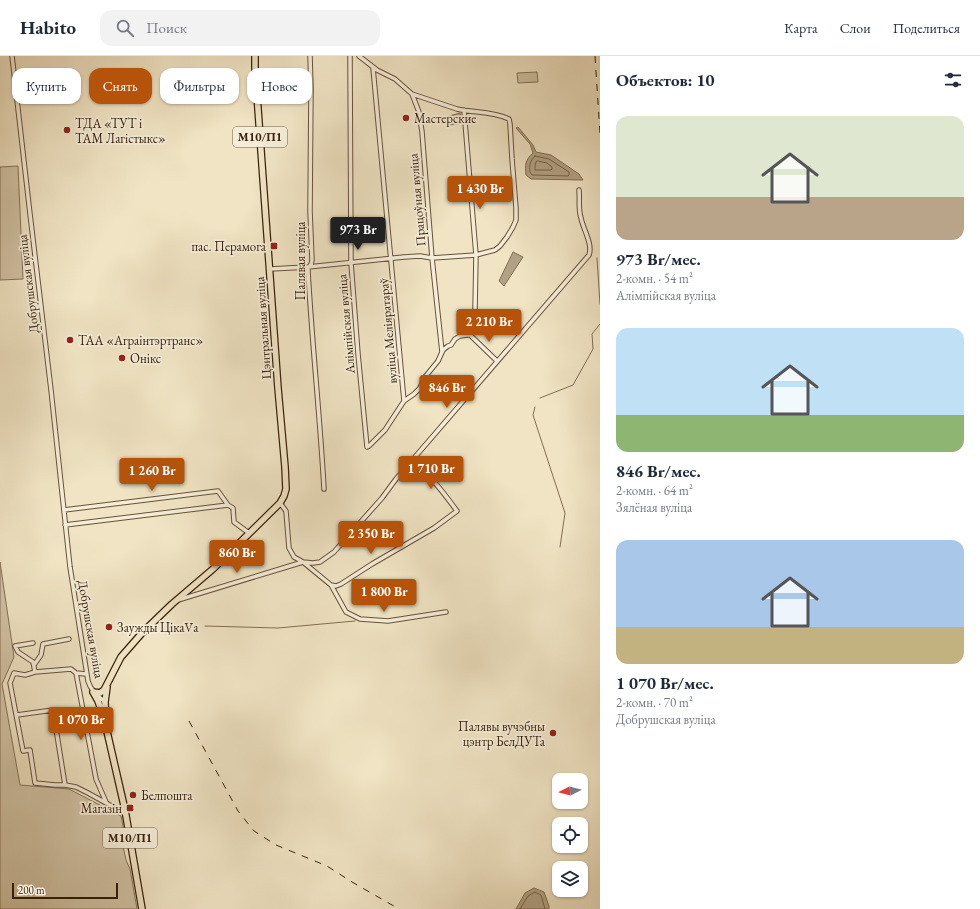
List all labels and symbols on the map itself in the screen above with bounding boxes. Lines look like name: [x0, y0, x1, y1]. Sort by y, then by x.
place label: Мастерские: [414, 110, 476, 127]
marker: Мастерские: [401, 113, 411, 123]
place label: ТДА «ТУТ і ТАМ Лагістыкс»: [75, 115, 166, 147]
marker: ТДА «ТУТ і ТАМ Лагістыкс»: [62, 125, 72, 135]
road number: М10/П1: [233, 127, 287, 147]
street label: Працоўная вуліца: [404, 152, 430, 247]
pin: 1 430 Br: [439, 176, 521, 210]
pin: 973 Br: [325, 217, 391, 251]
street label: Палявая вуліца: [292, 221, 309, 301]
street label: Добрушская вуліца: [13, 233, 43, 334]
place label: пас. Перамога: [192, 238, 267, 255]
marker: пас. Перамога: [269, 241, 279, 251]
street label: Алімпійская вуліца: [333, 273, 359, 375]
street label: Цэнтральная вуліца: [251, 275, 275, 380]
street label: вуліца Меліяратараў: [375, 277, 401, 384]
pin: 2 210 Br: [448, 309, 530, 343]
place label: ТАА «Аграінтэртранс»: [78, 332, 203, 349]
marker: ТАА «Аграінтэртранс»: [65, 335, 75, 345]
place label: Онікс: [130, 350, 161, 367]
marker: Онікс: [117, 353, 127, 363]
pin: 846 Br: [414, 375, 480, 409]
pin: 1 710 Br: [390, 456, 472, 490]
pin: 1 260 Br: [111, 458, 193, 492]
pin: 2 350 Br: [330, 521, 412, 555]
pin: 860 Br: [204, 540, 270, 574]
street label: Добрушская вуліца: [74, 578, 108, 680]
pin: 1 800 Br: [343, 579, 425, 613]
place label: Заужды ЦікаVа: [117, 619, 199, 636]
marker: Заужды ЦікаVа: [104, 622, 114, 632]
pin: 1 070 Br: [40, 707, 122, 741]
place label: Палявы вучэбны цэнтр БелДУТа: [458, 718, 546, 750]
marker: Палявы вучэбны цэнтр БелДУТа: [548, 728, 558, 738]
north arrow: [552, 773, 588, 809]
place label: Белпошта: [141, 787, 193, 804]
marker: Белпошта: [128, 790, 138, 800]
place label: Магазін: [81, 800, 122, 817]
marker: Магазін: [125, 803, 135, 813]
road number: М10/П1: [103, 828, 157, 848]
scale bar: [12, 881, 118, 900]

